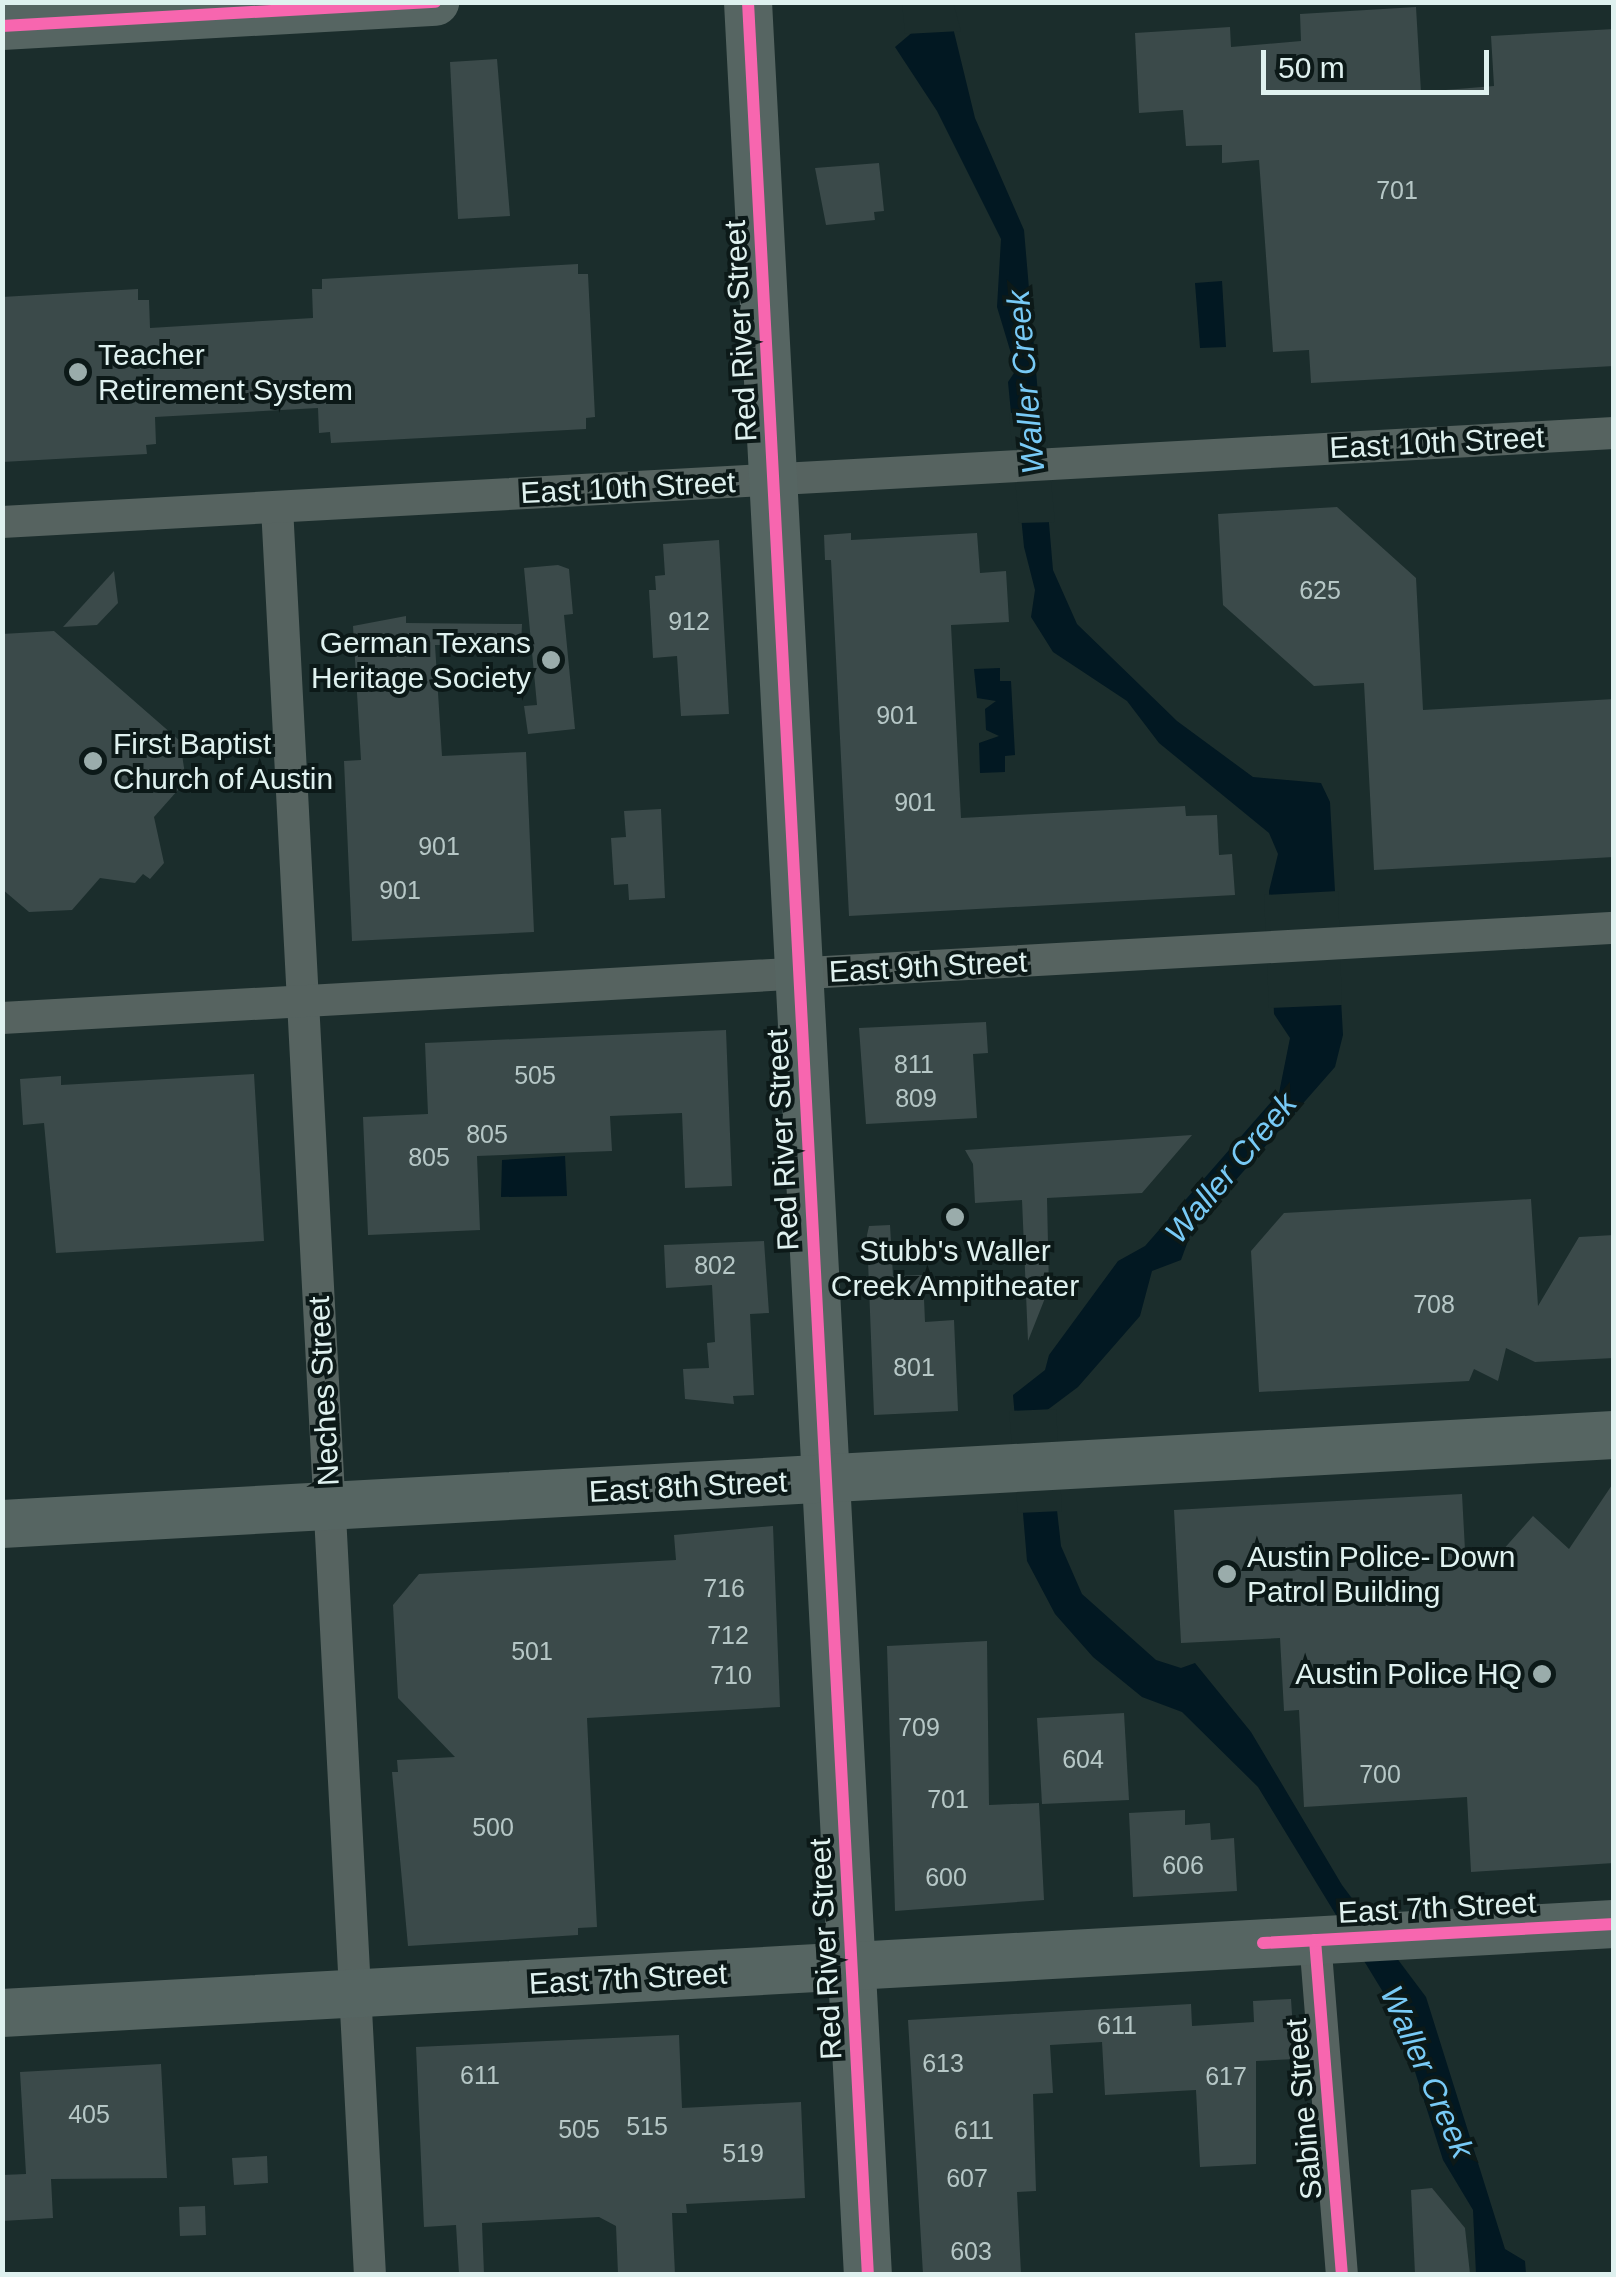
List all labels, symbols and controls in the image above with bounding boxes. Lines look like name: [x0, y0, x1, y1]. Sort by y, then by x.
scale bar: [1266, 30, 1494, 92]
text: 50 m: [1278, 51, 1345, 84]
house number: 701: [1376, 175, 1418, 205]
street label: Red River Street: [717, 219, 765, 443]
water label: Waller Creek: [999, 289, 1053, 475]
place label: Teacher Retirement System: [98, 337, 353, 408]
marker: Teacher Retirement System: [67, 361, 89, 383]
street label: East 10th Street: [1329, 419, 1545, 467]
street label: East 10th Street: [520, 464, 736, 512]
house number: 625: [1299, 575, 1341, 605]
house number: 912: [668, 606, 710, 636]
place label: German Texans Heritage Society: [311, 625, 531, 696]
marker: German Texans Heritage Society: [540, 649, 562, 671]
house number: 901: [876, 700, 918, 730]
place label: First Baptist Church of Austin: [113, 726, 335, 796]
marker: First Baptist Church of Austin: [82, 750, 104, 772]
house number: 901: [894, 787, 936, 817]
house number: 901: [418, 831, 460, 861]
house number: 901: [379, 875, 421, 905]
street label: East 9th Street: [828, 944, 1028, 990]
street label: Red River Street: [759, 1028, 807, 1252]
house number: 811: [894, 1049, 934, 1079]
house number: 505: [514, 1060, 556, 1090]
house number: 809: [895, 1083, 937, 1113]
water label: Waller Creek: [1157, 1085, 1305, 1251]
house number: 805: [466, 1119, 508, 1149]
house number: 805: [408, 1142, 450, 1172]
marker: Stubb's Waller Creek Ampitheater: [944, 1206, 966, 1228]
place label: Stubb's Waller Creek Ampitheater: [830, 1233, 1080, 1304]
house number: 802: [694, 1250, 736, 1280]
house number: 708: [1413, 1289, 1455, 1319]
street label: Neches Street: [301, 1295, 347, 1487]
house number: 801: [893, 1352, 935, 1382]
street label: East 8th Street: [588, 1464, 788, 1510]
place label: Austin Police- Down Patrol Building: [1247, 1539, 1515, 1610]
marker: Austin Police- Down Patrol Building: [1216, 1563, 1238, 1585]
house number: 716: [703, 1573, 745, 1603]
house number: 712: [707, 1620, 749, 1650]
house number: 501: [511, 1636, 553, 1666]
place label: Austin Police HQ: [1295, 1656, 1522, 1692]
house number: 710: [710, 1660, 752, 1690]
marker: Austin Police HQ: [1531, 1663, 1553, 1685]
house number: 709: [898, 1712, 940, 1742]
house number: 604: [1062, 1744, 1104, 1774]
house number: 700: [1359, 1759, 1401, 1789]
house number: 701: [927, 1784, 969, 1814]
house number: 500: [472, 1812, 514, 1842]
street label: Red River Street: [802, 1837, 850, 2061]
house number: 606: [1162, 1850, 1204, 1880]
house number: 600: [925, 1862, 967, 1892]
street label: East 7th Street: [1337, 1885, 1537, 1931]
street label: East 7th Street: [528, 1956, 728, 2002]
water label: Waller Creek: [1372, 1980, 1482, 2164]
house number: 611: [1097, 2010, 1137, 2040]
street label: Sabine Street: [1278, 2017, 1330, 2201]
house number: 613: [922, 2048, 964, 2078]
house number: 611: [460, 2060, 500, 2090]
house number: 617: [1205, 2061, 1247, 2091]
house number: 405: [68, 2099, 110, 2129]
house number: 515: [626, 2111, 668, 2141]
house number: 505: [558, 2114, 600, 2144]
house number: 611: [954, 2115, 994, 2145]
house number: 519: [722, 2138, 764, 2168]
house number: 607: [946, 2163, 988, 2193]
house number: 603: [950, 2236, 992, 2266]

